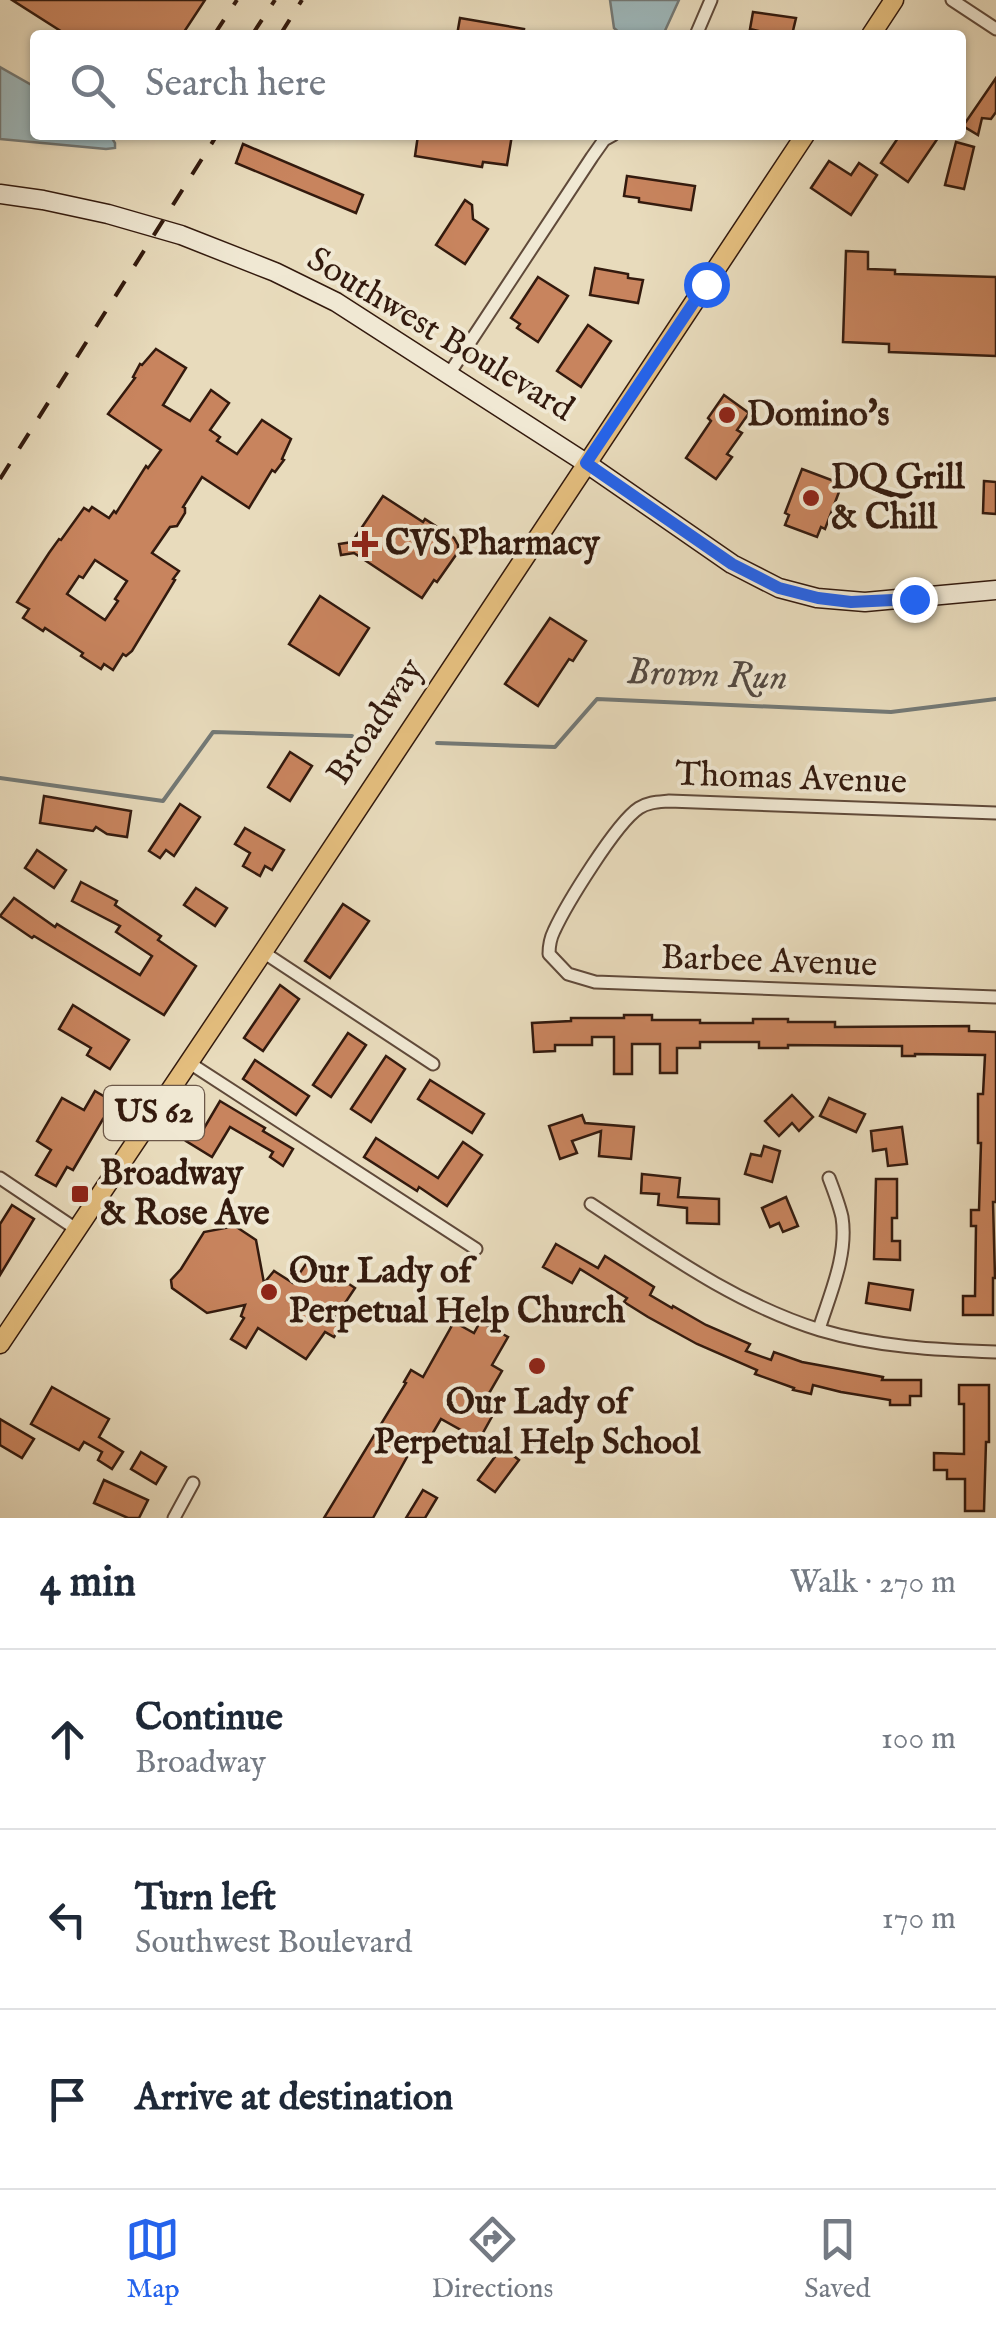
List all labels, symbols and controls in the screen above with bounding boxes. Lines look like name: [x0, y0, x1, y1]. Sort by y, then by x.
search box: [30, 30, 966, 140]
icon: search: [65, 58, 120, 113]
text: Search here: [145, 61, 326, 109]
street label: Southwest Boulevard: [298, 238, 582, 433]
route start: [684, 262, 730, 308]
place label: Domino's: [747, 393, 890, 438]
marker: Domino's: [716, 404, 738, 426]
place label: DQ Grill & Chill: [831, 456, 966, 541]
marker: DQ Grill & Chill: [800, 487, 822, 509]
place label: CVS Pharmacy: [385, 522, 601, 567]
marker: CVS Pharmacy: [354, 533, 376, 555]
route end: [892, 577, 938, 623]
street label: Broadway: [317, 649, 435, 794]
water label: Brown Run: [625, 649, 789, 703]
street label: Thomas Avenue: [674, 752, 908, 806]
street label: Barbee Avenue: [660, 936, 878, 988]
road number: US 62: [104, 1086, 204, 1140]
place label: Broadway & Rose Ave: [100, 1152, 270, 1237]
marker: Broadway & Rose Ave: [69, 1183, 91, 1205]
place label: Our Lady of Perpetual Help Church: [289, 1250, 626, 1335]
marker: Our Lady of Perpetual Help Church: [258, 1281, 280, 1303]
marker: Our Lady of Perpetual Help School: [526, 1355, 548, 1377]
place label: Our Lady of Perpetual Help School: [374, 1381, 702, 1466]
text: 4 min: [40, 1557, 136, 1610]
text: Walk · 270 m: [790, 1563, 956, 1604]
text: Continue: [135, 1695, 283, 1743]
icon: ahead: [40, 1712, 95, 1767]
text: 100 m: [881, 1719, 956, 1760]
text: Broadway: [135, 1743, 266, 1784]
text: Turn left: [135, 1875, 276, 1923]
icon: left: [40, 1892, 95, 1947]
text: 170 m: [882, 1899, 956, 1940]
text: Southwest Boulevard: [135, 1923, 412, 1964]
icon: arrive: [40, 2072, 95, 2127]
text: Arrive at destination: [135, 2075, 453, 2123]
tab: Map: [125, 2212, 180, 2307]
tab: Directions: [431, 2212, 553, 2307]
tab: Saved: [804, 2212, 871, 2307]

